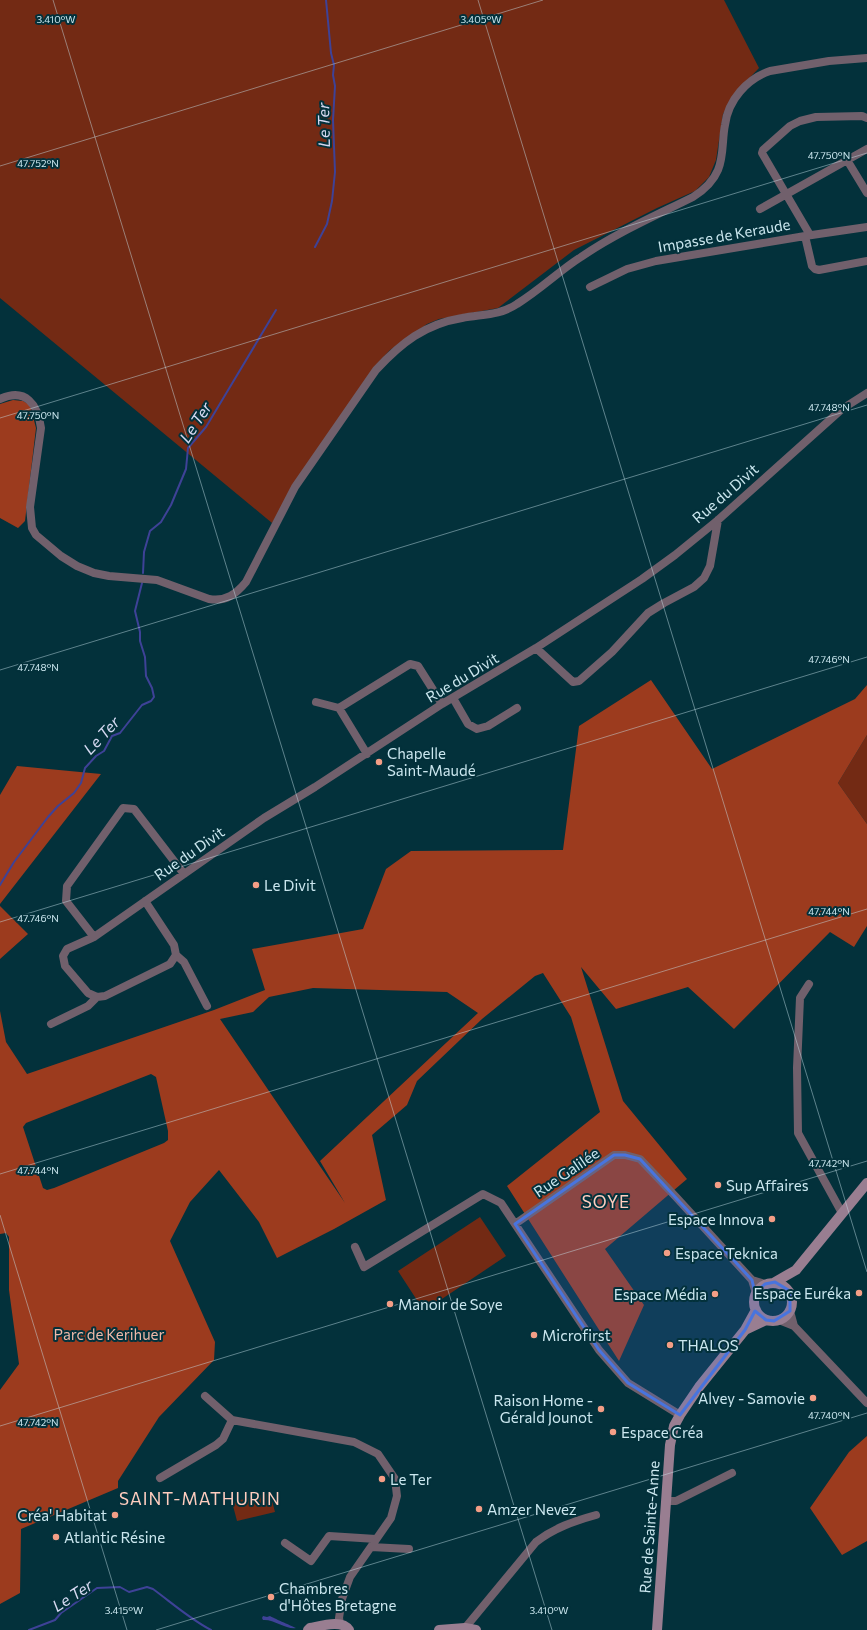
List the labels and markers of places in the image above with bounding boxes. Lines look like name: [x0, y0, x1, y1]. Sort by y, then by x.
place label: Chapelle Saint-Maudé: [387, 744, 476, 779]
marker: Chapelle Saint-Maudé: [374, 757, 384, 767]
place label: Le Divit: [264, 876, 316, 894]
marker: Le Divit: [251, 880, 261, 890]
place label: Sup Affaires: [726, 1176, 809, 1194]
marker: Sup Affaires: [713, 1180, 723, 1190]
place label: Espace Innova: [668, 1210, 764, 1228]
marker: Espace Innova: [767, 1214, 777, 1224]
place label: Espace Teknica: [675, 1244, 778, 1262]
marker: Espace Teknica: [662, 1248, 672, 1258]
place label: Espace Euréka: [753, 1284, 851, 1302]
place label: Espace Média: [614, 1285, 707, 1303]
marker: Espace Euréka: [854, 1288, 864, 1298]
marker: Espace Média: [710, 1289, 720, 1299]
place label: Manoir de Soye: [398, 1295, 503, 1313]
marker: Manoir de Soye: [385, 1299, 395, 1309]
place label: Microfirst: [542, 1326, 611, 1344]
marker: Microfirst: [529, 1330, 539, 1340]
place label: THALOS: [678, 1336, 739, 1354]
marker: THALOS: [665, 1340, 675, 1350]
place label: Alvey - Samovie: [698, 1389, 805, 1407]
place label: Raison Home - Gérald Jounot: [494, 1391, 593, 1426]
marker: Alvey - Samovie: [808, 1393, 818, 1403]
marker: Raison Home - Gérald Jounot: [596, 1404, 606, 1414]
place label: Espace Créa: [621, 1423, 703, 1441]
marker: Espace Créa: [608, 1427, 618, 1437]
place label: Le Ter: [390, 1470, 432, 1488]
marker: Le Ter: [377, 1474, 387, 1484]
place label: Amzer Nevez: [487, 1500, 576, 1518]
marker: Amzer Nevez: [474, 1504, 484, 1514]
place label: Créa' Habitat: [17, 1506, 107, 1524]
marker: Créa' Habitat: [110, 1510, 120, 1520]
place label: Atlantic Résine: [64, 1528, 165, 1546]
marker: Atlantic Résine: [51, 1532, 61, 1542]
place label: Chambres d'Hôtes Bretagne: [279, 1579, 396, 1614]
marker: Chambres d'Hôtes Bretagne: [266, 1592, 276, 1602]

